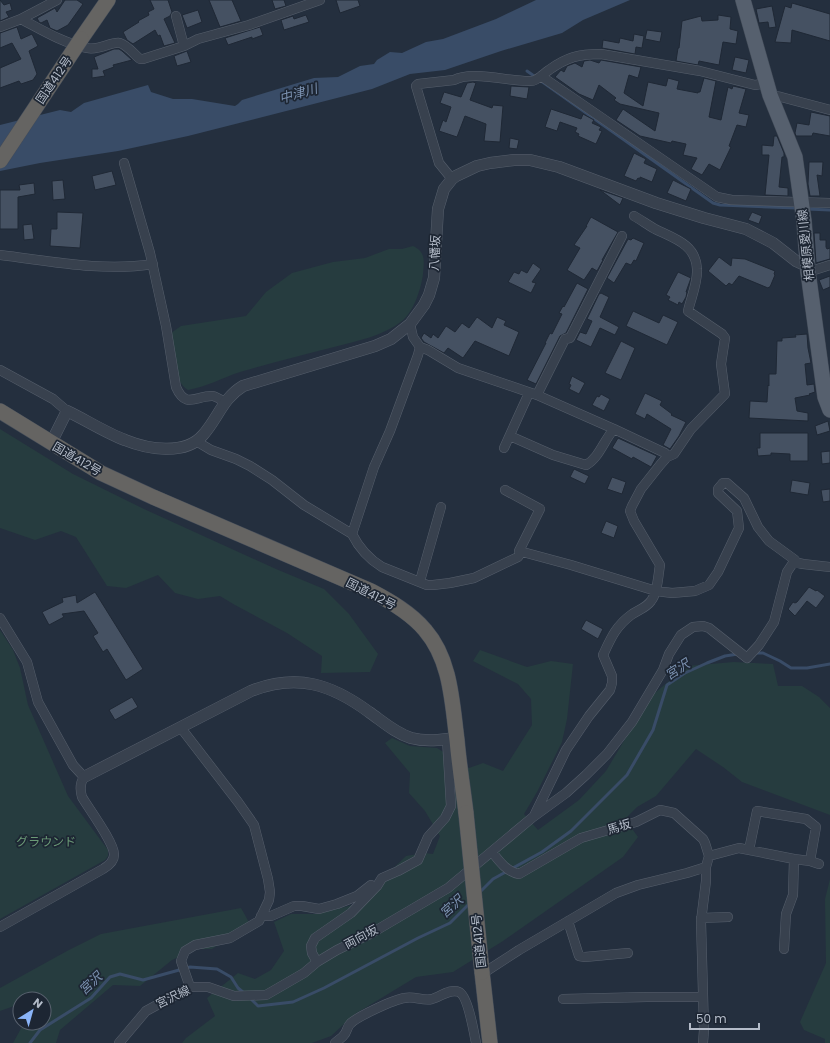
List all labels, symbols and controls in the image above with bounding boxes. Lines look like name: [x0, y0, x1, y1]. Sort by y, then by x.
street label: 国道412号: [31, 52, 76, 107]
water label: 中津川: [277, 78, 321, 108]
street label: 相模原愛川線: [793, 208, 818, 282]
street label: 八幡坂: [425, 235, 444, 271]
street label: 国道412号: [49, 438, 105, 480]
street label: 国道412号: [343, 574, 399, 613]
water label: 宮沢: [661, 653, 695, 684]
street label: 馬坂: [605, 815, 633, 838]
park label: グラウンド: [16, 833, 76, 850]
water label: 宮沢: [435, 889, 469, 922]
street label: 国道412号: [467, 913, 490, 969]
street label: 両向坂: [341, 921, 381, 953]
water label: 宮沢: [74, 966, 108, 999]
street label: 宮沢線: [153, 981, 193, 1012]
north arrow: [12, 991, 52, 1031]
text: N: [30, 994, 46, 1012]
scale bar: [690, 1005, 759, 1031]
text: 50 m: [696, 1010, 727, 1027]

